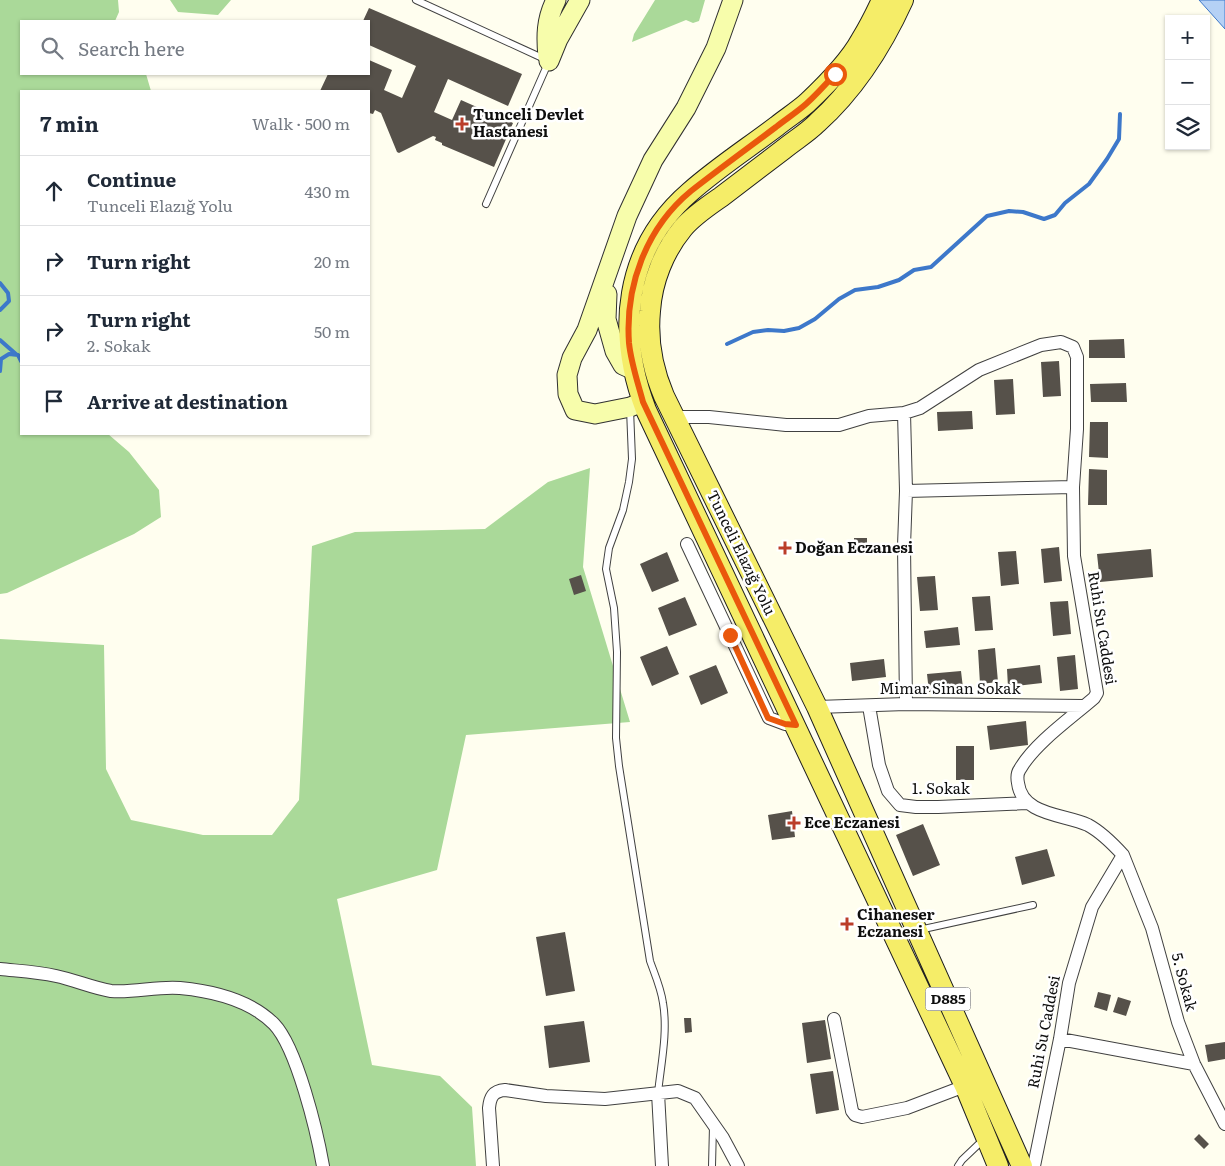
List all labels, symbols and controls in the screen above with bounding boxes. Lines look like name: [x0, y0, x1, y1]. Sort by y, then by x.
map controls: [1165, 15, 1210, 150]
button: +: [1165, 15, 1210, 60]
search box: [20, 20, 370, 75]
icon: search: [38, 34, 66, 62]
text: Search here: [78, 34, 185, 62]
button: −: [1165, 60, 1210, 105]
route start: [824, 63, 847, 86]
place label: Tunceli Devlet Hastanesi: [473, 102, 585, 142]
button: layers: [1165, 105, 1210, 150]
text: 7 min: [40, 107, 99, 138]
text: Walk · 500 m: [252, 111, 350, 135]
marker: Tunceli Devlet Hastanesi: [455, 117, 469, 131]
text: Continue: [87, 165, 176, 193]
icon: ahead: [40, 177, 68, 205]
text: 430 m: [305, 179, 350, 203]
text: Tunceli Elazığ Yolu: [87, 193, 233, 217]
icon: right: [40, 247, 68, 275]
text: Turn right: [87, 247, 191, 275]
text: 20 m: [314, 249, 350, 273]
text: Turn right: [87, 305, 191, 333]
icon: right: [40, 317, 68, 345]
text: 50 m: [314, 319, 350, 343]
text: 2. Sokak: [87, 333, 150, 357]
icon: arrive: [40, 387, 68, 415]
text: Arrive at destination: [87, 387, 288, 415]
street label: Tunceli Elazığ Yolu: [702, 486, 783, 619]
place label: Doğan Eczanesi: [795, 535, 914, 558]
marker: Doğan Eczanesi: [779, 542, 791, 554]
street label: Ruhi Su Caddesi: [1083, 569, 1124, 686]
route end: [719, 624, 742, 647]
street label: Mimar Sinan Sokak: [879, 676, 1021, 699]
street label: 1. Sokak: [912, 776, 971, 799]
place label: Ece Eczanesi: [804, 810, 900, 833]
marker: Ece Eczanesi: [788, 817, 800, 829]
place label: Cihaneser Eczanesi: [857, 902, 935, 942]
marker: Cihaneser Eczanesi: [841, 918, 853, 930]
street label: 5. Sokak: [1167, 950, 1204, 1014]
street label: Ruhi Su Caddesi: [1020, 973, 1065, 1090]
road number: D885: [926, 988, 970, 1011]

